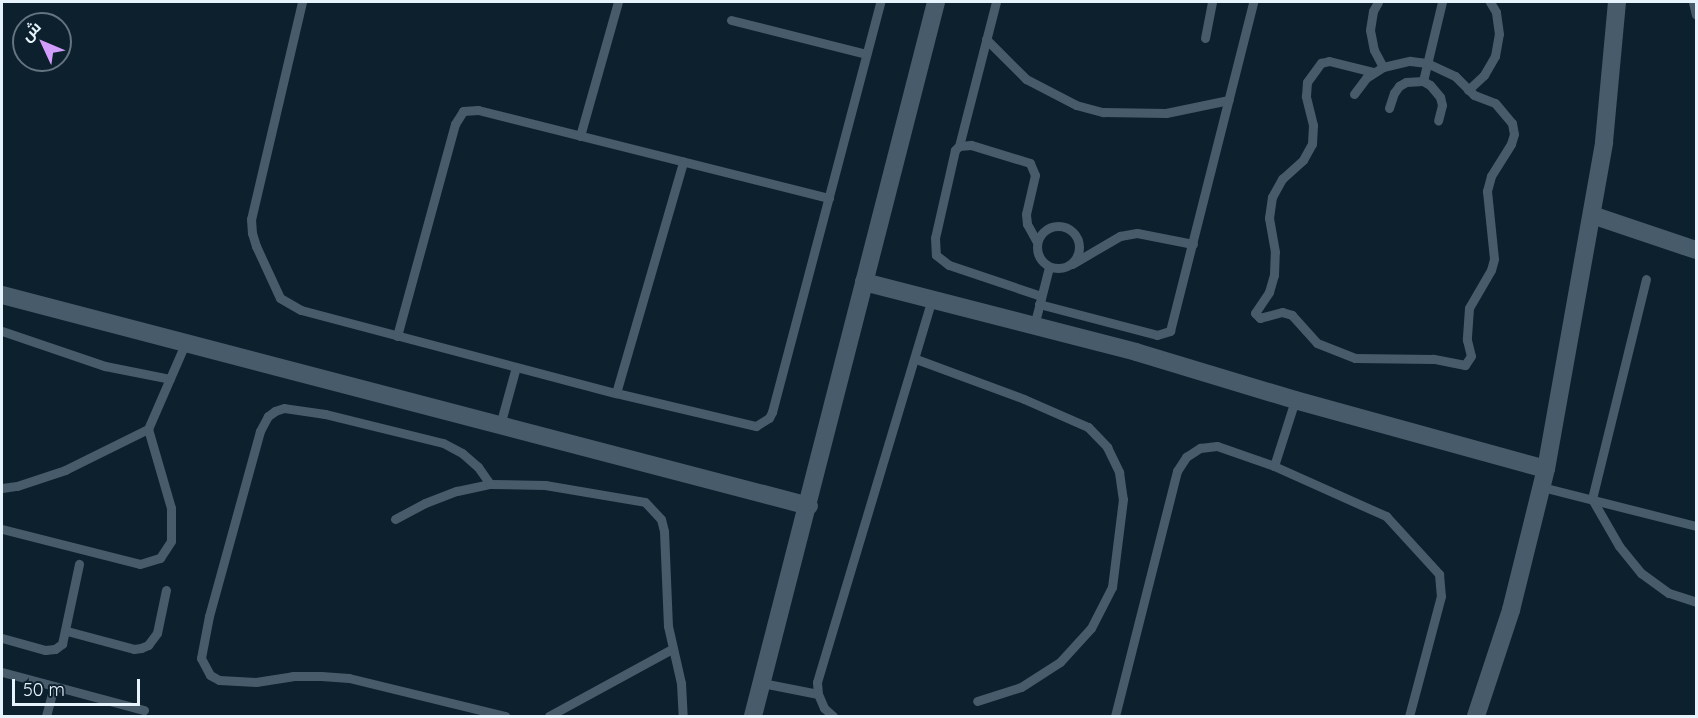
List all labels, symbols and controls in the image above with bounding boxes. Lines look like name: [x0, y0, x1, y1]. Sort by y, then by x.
north arrow: [12, 12, 72, 72]
text: ش: [16, 17, 45, 45]
scale bar: [15, 667, 142, 705]
text: 50 m: [23, 678, 65, 701]

